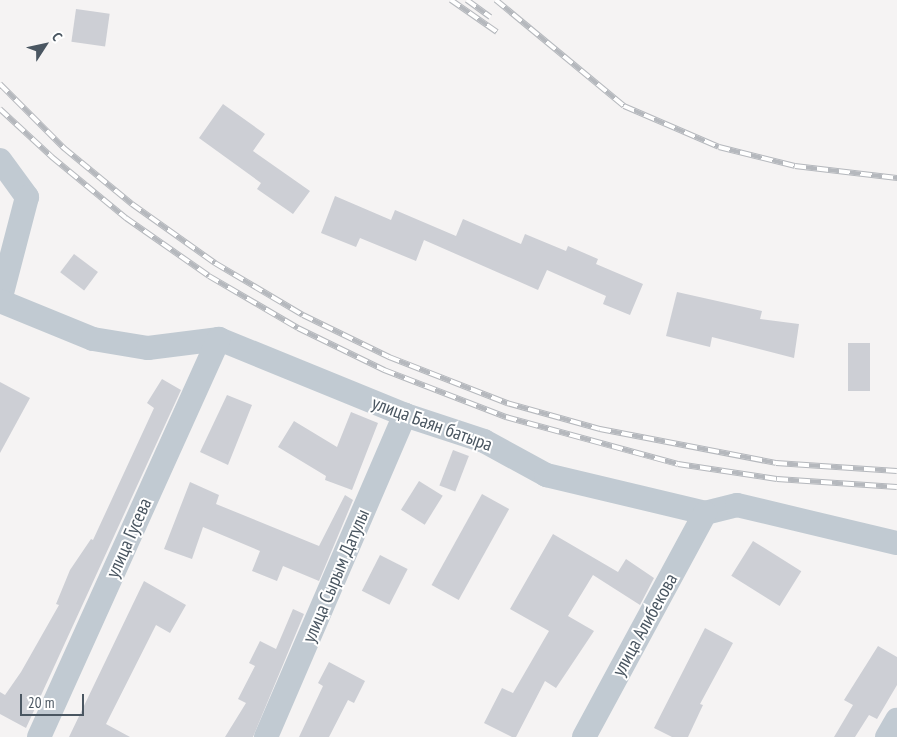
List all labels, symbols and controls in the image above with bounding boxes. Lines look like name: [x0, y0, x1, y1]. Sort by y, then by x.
north arrow: [20, 20, 70, 70]
text: С: [48, 29, 66, 44]
street label: улица Баян батыра: [369, 392, 495, 456]
street label: улица Гусева: [101, 495, 157, 581]
street label: улица Сырым Датулы: [298, 506, 374, 646]
street label: улица Алибекова: [607, 569, 683, 681]
scale bar: [22, 684, 86, 716]
text: 20 m: [28, 693, 54, 712]

